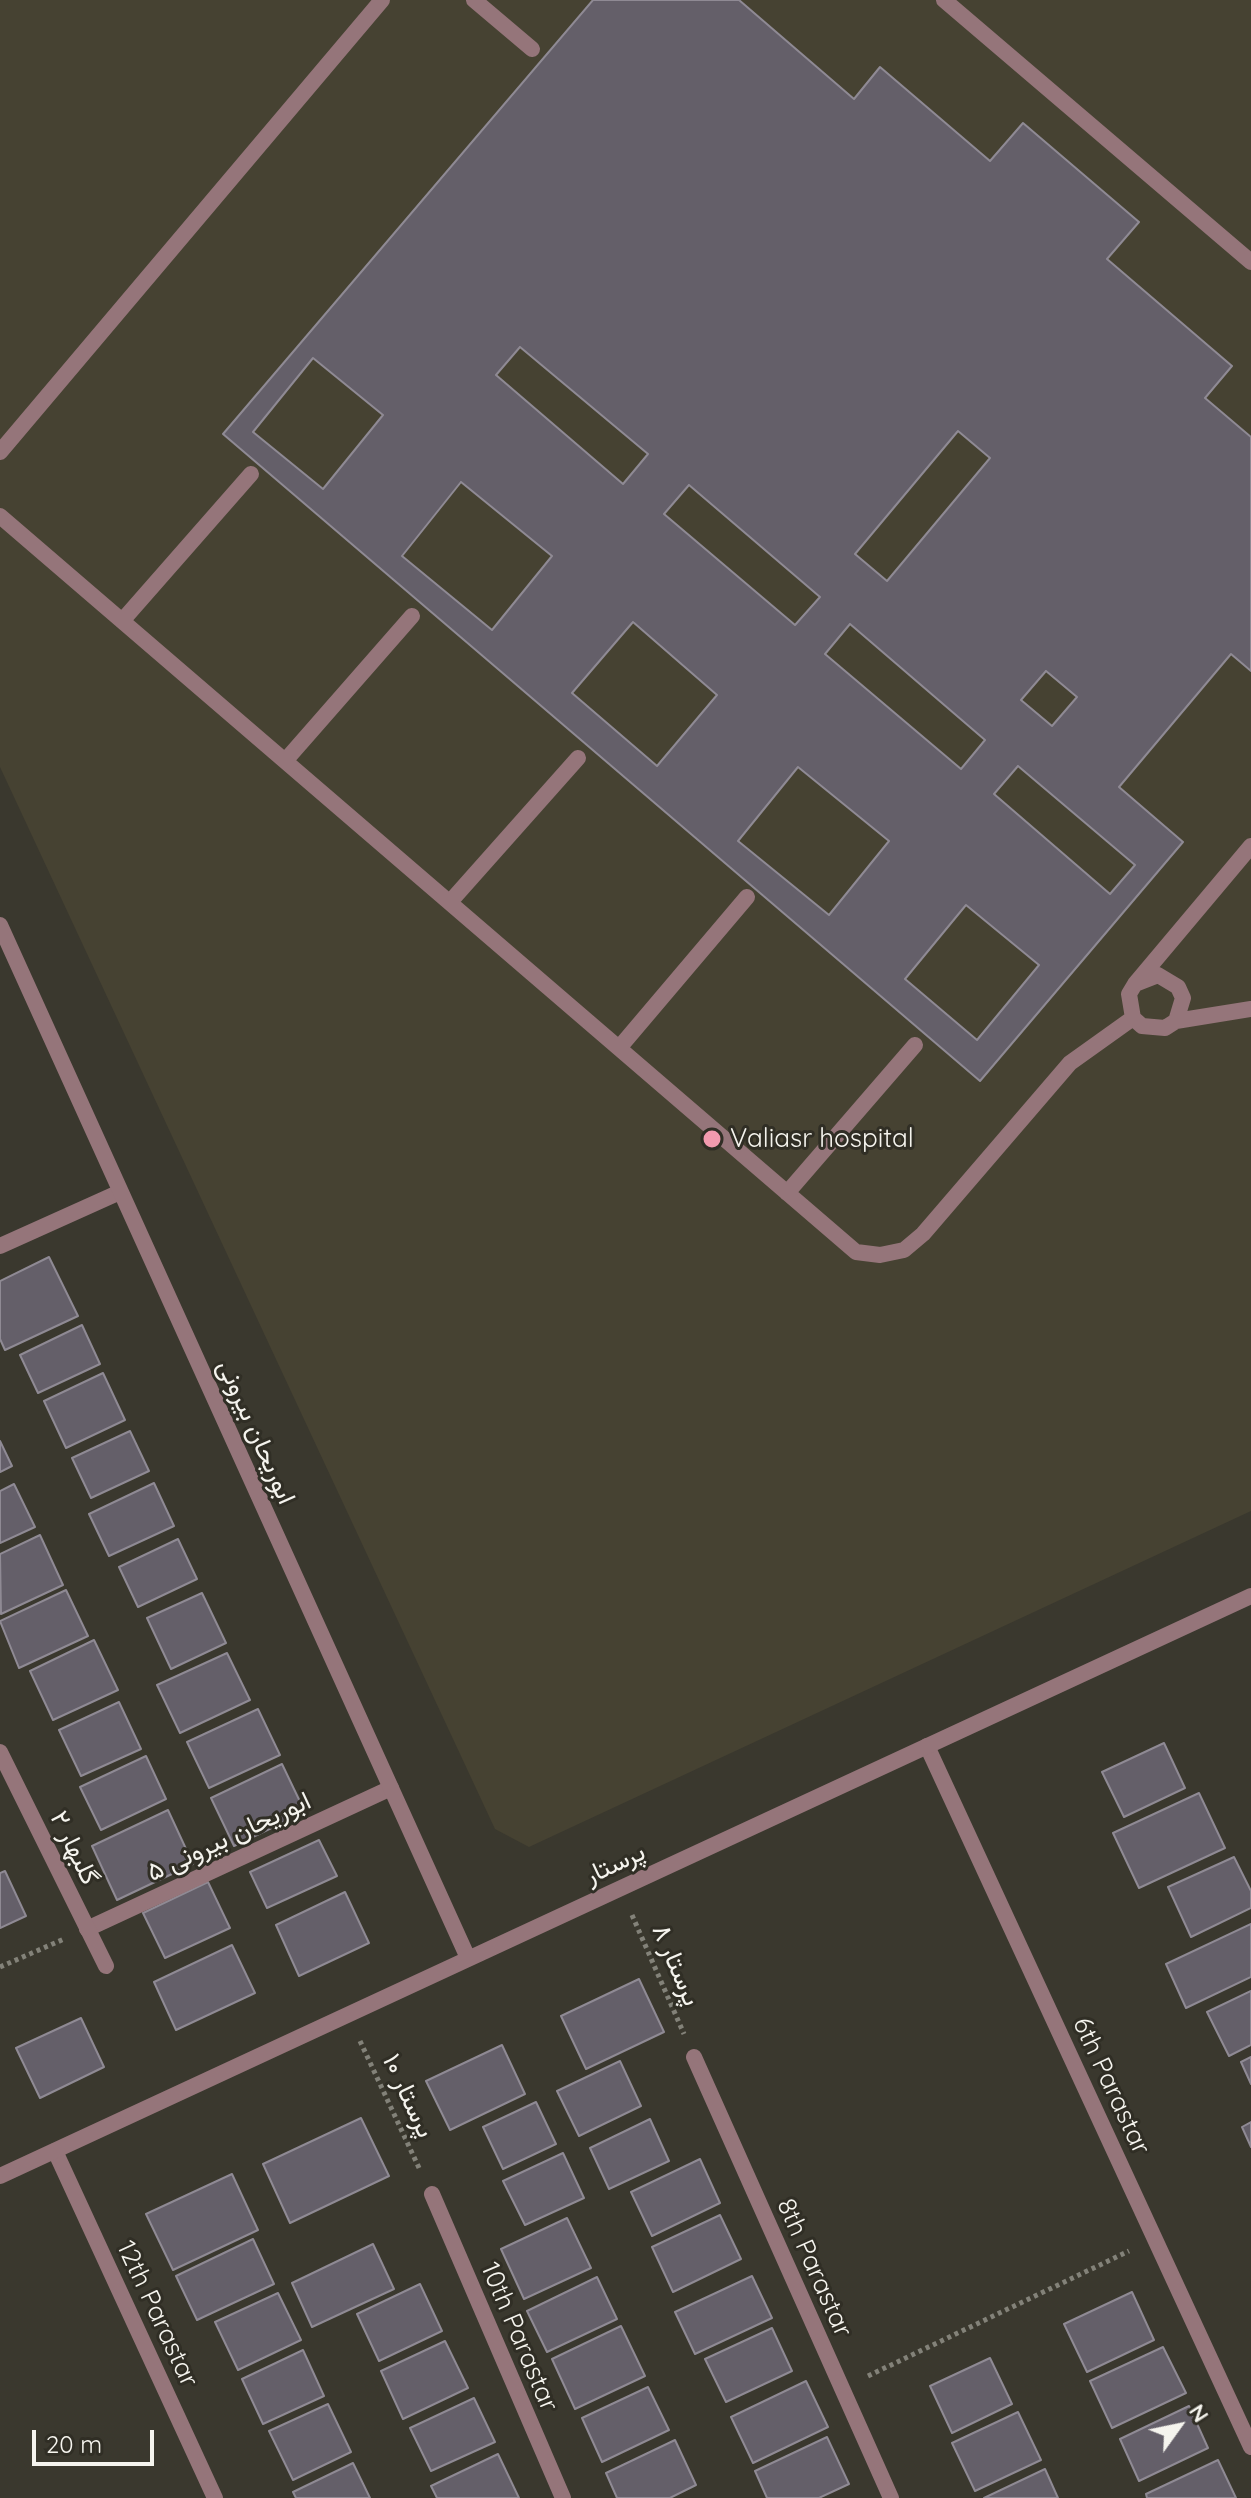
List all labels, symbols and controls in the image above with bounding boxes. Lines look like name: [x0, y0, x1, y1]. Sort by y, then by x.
place label: Valiasr hospital: [730, 1123, 914, 1155]
marker: Valiasr hospital: [701, 1128, 723, 1150]
street label: ابوریحان بیرونی: [210, 1355, 302, 1509]
street label: ابوریحان بیرونی ۵: [142, 1785, 316, 1889]
street label: گلبهار ۲: [43, 1806, 105, 1890]
street label: پرستار: [580, 1837, 650, 1891]
street label: پرستار ۸: [645, 1920, 707, 2010]
street label: 6th Parastar: [1066, 2012, 1156, 2160]
street label: پرستار ۱۰: [375, 2049, 441, 2143]
street label: 8th Parastar: [770, 2194, 858, 2342]
street label: 12th Parastar: [109, 2236, 205, 2392]
street label: 10th Parastar: [474, 2258, 564, 2416]
north arrow: [1139, 2386, 1219, 2466]
text: N: [1183, 2399, 1215, 2427]
scale bar: [36, 2414, 158, 2464]
text: 20 m: [46, 2429, 102, 2459]

